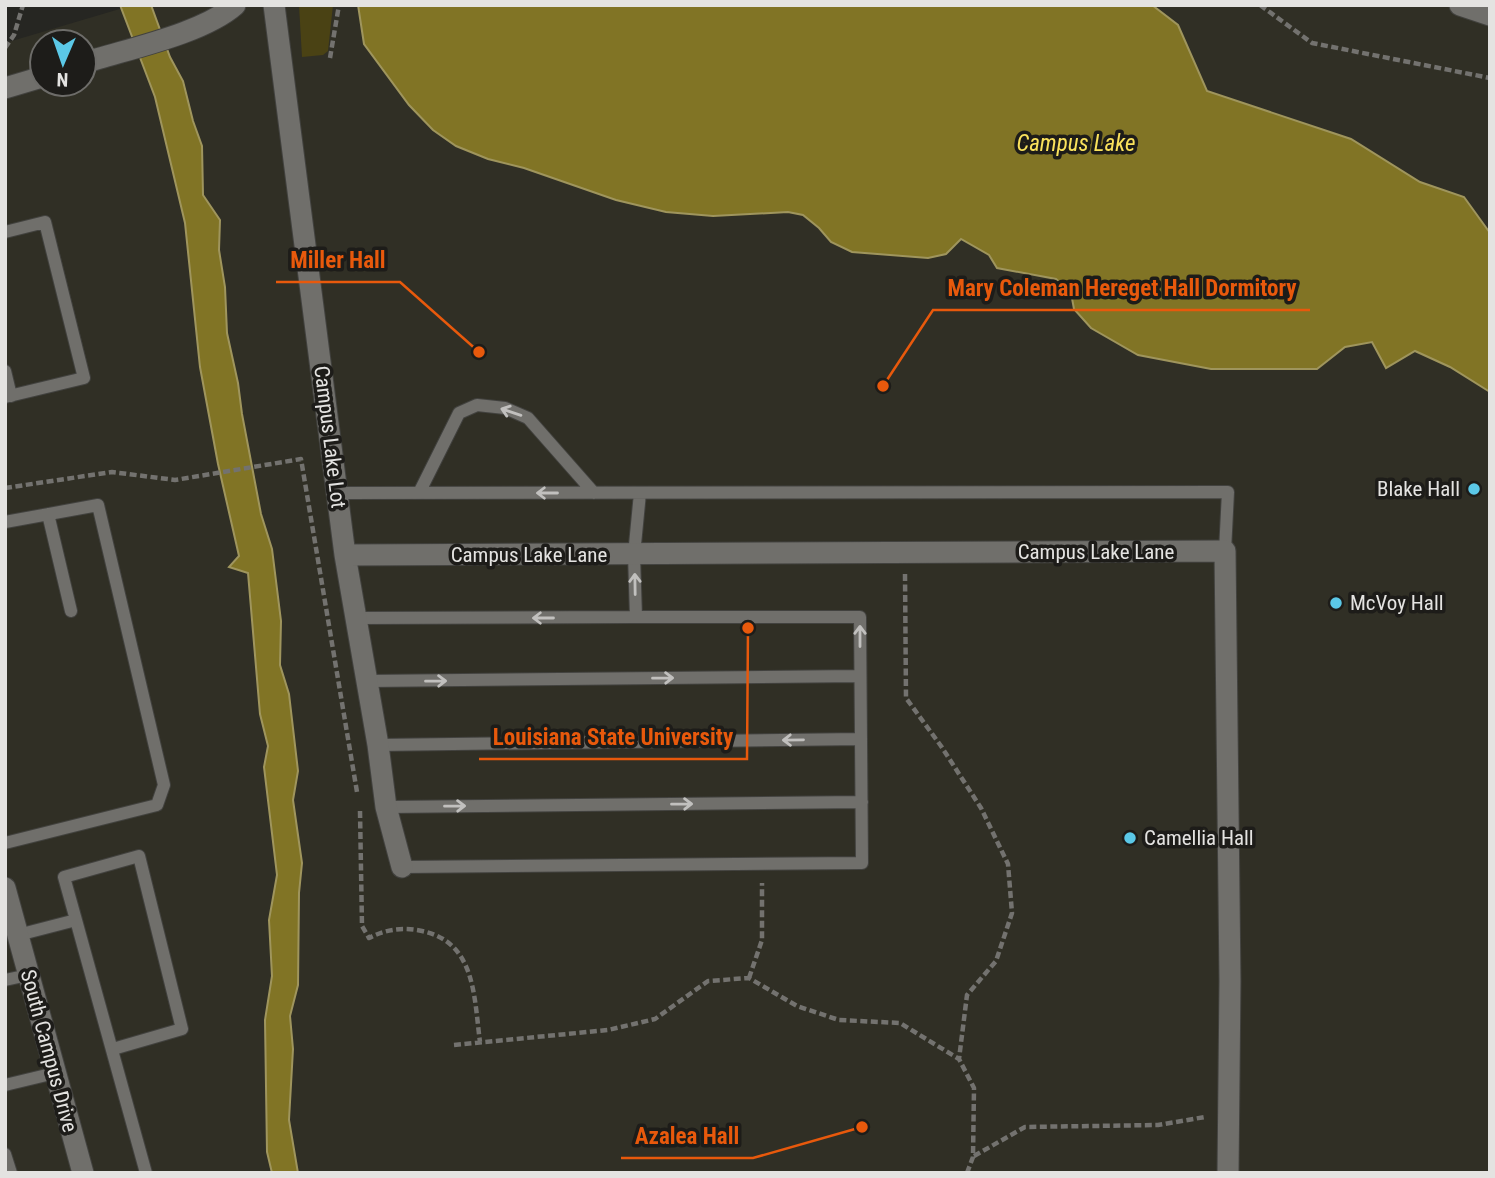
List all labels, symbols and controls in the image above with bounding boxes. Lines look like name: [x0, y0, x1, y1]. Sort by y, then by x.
north arrow: [28, 28, 98, 98]
text: N: [56, 68, 69, 91]
water label: Campus Lake: [1017, 130, 1135, 157]
callout: Miller Hall: [276, 238, 400, 282]
text: Miller Hall: [290, 247, 386, 274]
callout: Mary Coleman Hereget Hall Dormitory: [933, 266, 1310, 310]
text: Mary Coleman Hereget Hall Dormitory: [948, 275, 1297, 302]
street label: Campus Lake Lot: [309, 364, 351, 510]
one-way arrow: [501, 405, 523, 417]
place label: Blake Hall: [1377, 477, 1460, 501]
marker: Blake Hall: [1466, 481, 1482, 497]
one-way arrow: [536, 486, 559, 500]
street label: Campus Lake Lane: [1018, 540, 1175, 564]
street label: Campus Lake Lane: [451, 543, 608, 567]
one-way arrow: [628, 573, 642, 596]
place label: McVoy Hall: [1350, 591, 1444, 615]
marker: McVoy Hall: [1328, 595, 1344, 611]
one-way arrow: [532, 611, 555, 625]
one-way arrow: [853, 625, 867, 648]
one-way arrow: [651, 671, 674, 685]
one-way arrow: [424, 674, 447, 688]
callout: Louisiana State University: [479, 715, 747, 759]
text: Louisiana State University: [493, 724, 734, 751]
one-way arrow: [782, 733, 805, 746]
one-way arrow: [670, 797, 693, 811]
one-way arrow: [443, 799, 466, 813]
place label: Camellia Hall: [1144, 826, 1254, 850]
marker: Camellia Hall: [1122, 830, 1138, 846]
street label: South Campus Drive: [16, 967, 82, 1135]
callout: Azalea Hall: [621, 1114, 753, 1158]
text: Azalea Hall: [635, 1123, 739, 1150]

